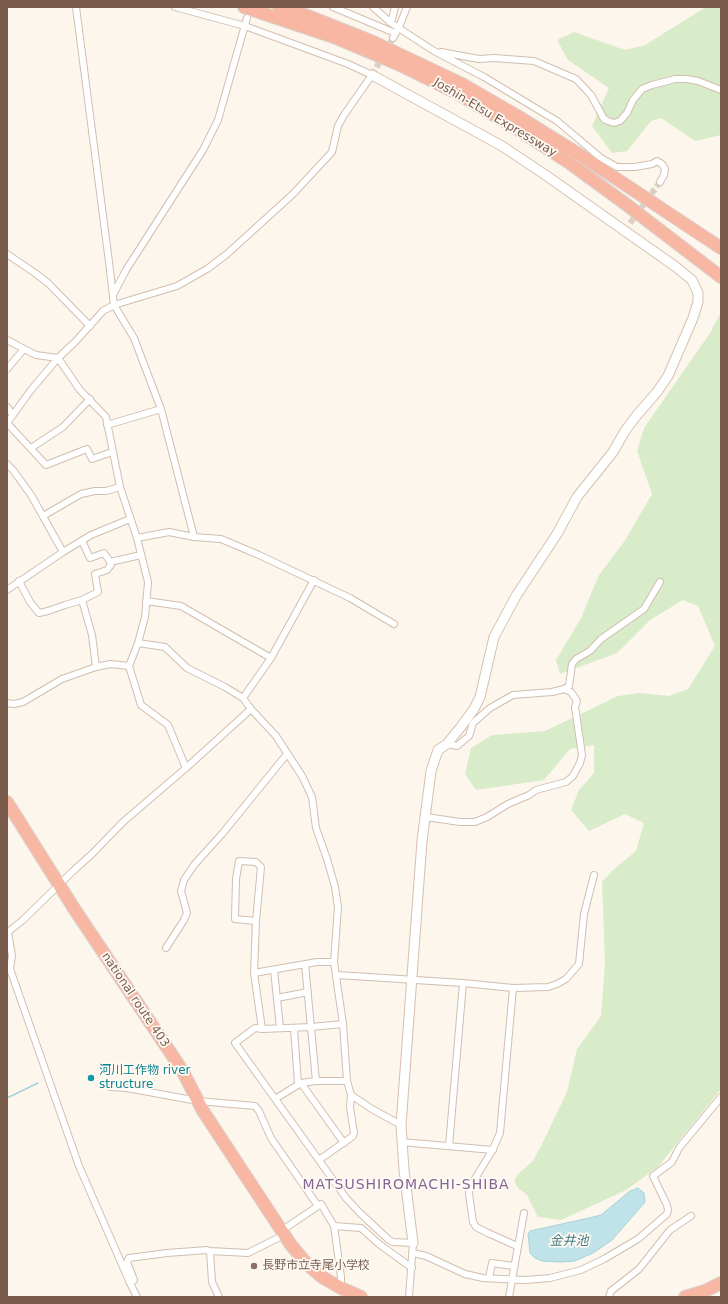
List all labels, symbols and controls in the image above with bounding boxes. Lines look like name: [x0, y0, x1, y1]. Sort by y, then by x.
street label: Joshin-Etsu Expressway: [431, 75, 559, 161]
street label: national route 403: [98, 950, 172, 1050]
place label: 河川工作物 river structure: [99, 1064, 190, 1092]
marker: 河川工作物 river structure: [86, 1073, 96, 1083]
district label: MATSUSHIROMACHI-SHIBA: [302, 1177, 510, 1193]
water label: 金井池: [550, 1234, 588, 1250]
place label: 長野市立寺尾小学校: [262, 1259, 370, 1273]
marker: 長野市立寺尾小学校: [249, 1261, 259, 1271]

